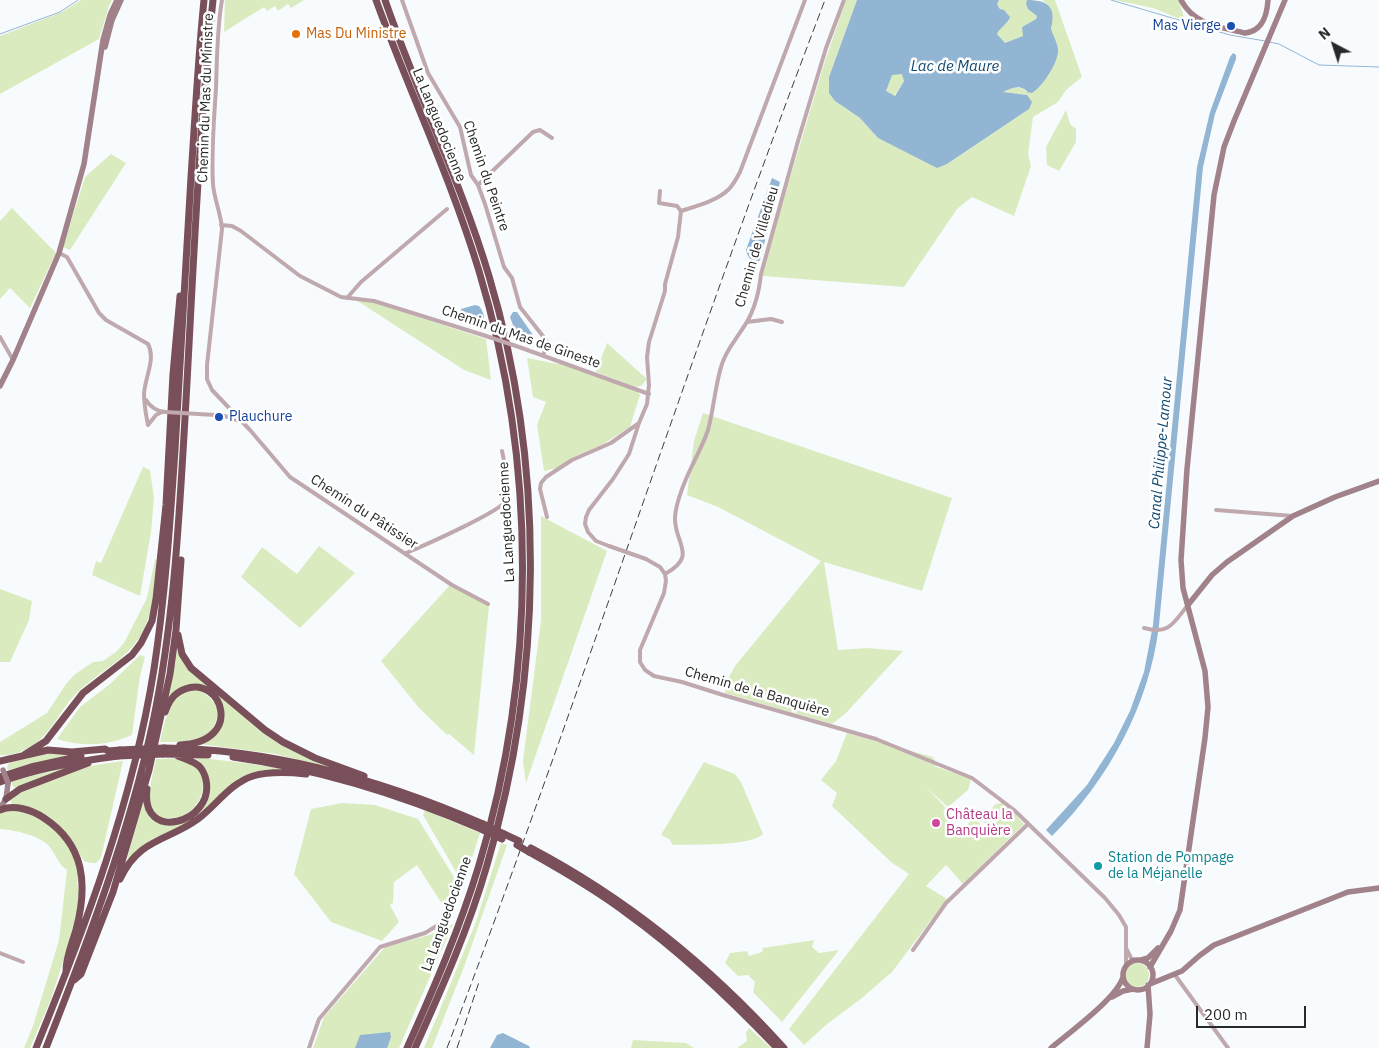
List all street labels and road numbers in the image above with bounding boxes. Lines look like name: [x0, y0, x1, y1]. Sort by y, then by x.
street label: Chemin du Mas du Ministre: [195, 13, 217, 183]
street label: La Languedocienne: [409, 66, 469, 184]
street label: Chemin du Peintre: [459, 119, 513, 233]
street label: Chemin de Villedieu: [732, 185, 782, 309]
street label: Chemin du Mas de Gineste: [439, 302, 603, 372]
street label: La Languedocienne: [495, 461, 519, 583]
street label: Chemin du Pâtissier: [307, 471, 421, 553]
street label: Chemin de la Banquière: [683, 663, 831, 721]
street label: La Languedocienne: [418, 854, 476, 974]

